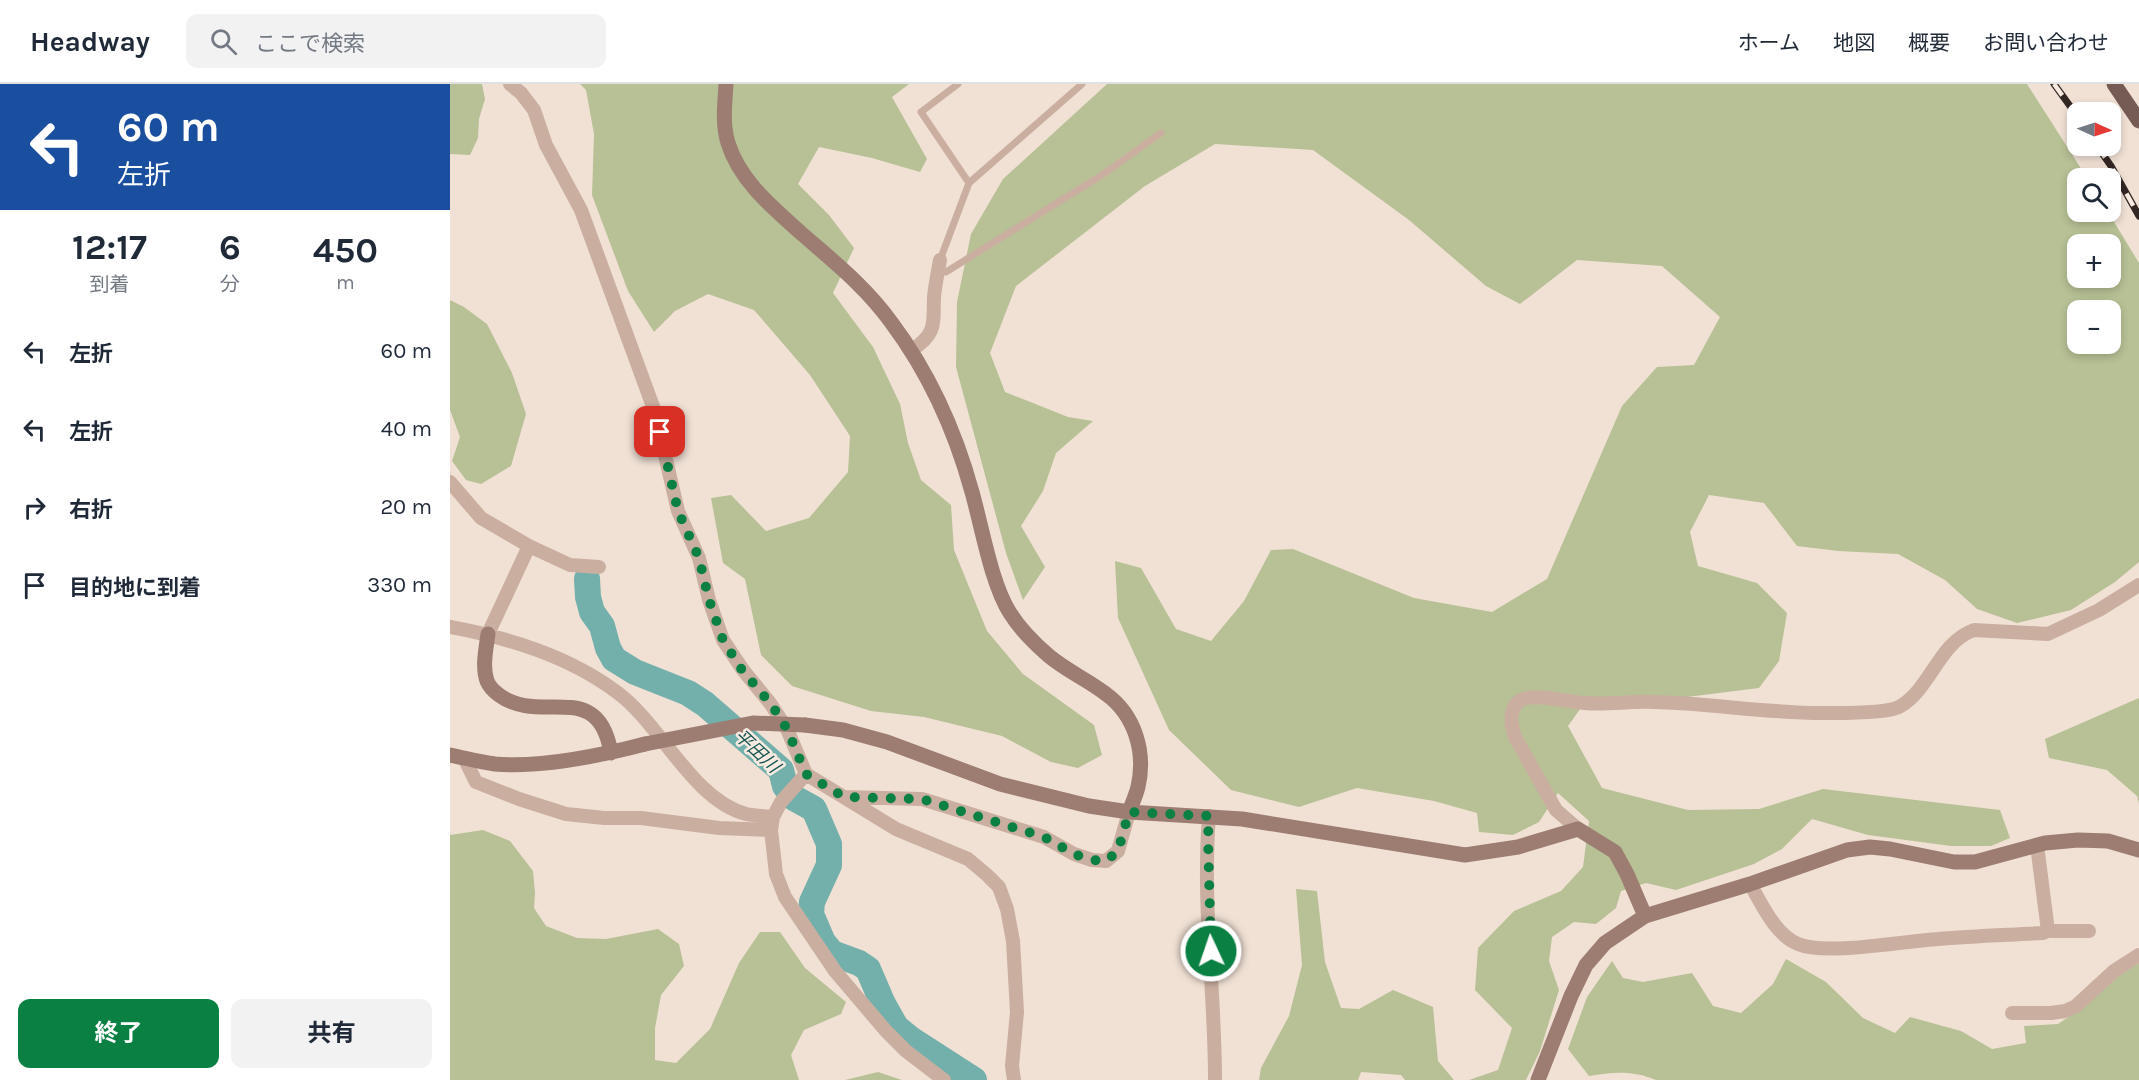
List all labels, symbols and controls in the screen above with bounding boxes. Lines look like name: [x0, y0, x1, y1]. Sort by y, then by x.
search box: [186, 14, 606, 68]
text: Headway: [30, 25, 150, 58]
icon: search: [207, 25, 240, 58]
text: ここで検索: [255, 31, 365, 57]
text: ホーム: [1738, 31, 1800, 55]
text: 地図: [1833, 31, 1875, 55]
text: 概要: [1908, 31, 1950, 55]
text: お問い合わせ: [1983, 31, 2109, 55]
text: 60 m: [117, 102, 220, 152]
north arrow: [2067, 102, 2121, 156]
map controls: [2067, 102, 2121, 354]
icon: left: [18, 108, 96, 186]
text: 左折: [117, 159, 171, 191]
button: search: [2067, 168, 2121, 222]
text: 12:17: [72, 226, 147, 268]
text: 6: [219, 226, 241, 268]
text: 450: [313, 229, 378, 271]
button: +: [2067, 234, 2121, 288]
text: m: [336, 271, 355, 294]
text: 到着: [90, 273, 130, 296]
text: 分: [220, 273, 240, 296]
button: −: [2067, 300, 2121, 354]
icon: left: [18, 335, 51, 368]
text: 60 m: [381, 338, 432, 364]
text: 左折: [69, 341, 113, 367]
pin: [634, 406, 685, 457]
icon: left: [18, 413, 51, 446]
icon: arrive: [643, 415, 676, 448]
text: 40 m: [381, 416, 432, 442]
text: 左折: [69, 419, 113, 445]
icon: right: [18, 491, 51, 524]
text: 20 m: [380, 494, 432, 520]
text: 右折: [69, 497, 113, 523]
icon: arrive: [18, 569, 51, 602]
text: 330 m: [367, 572, 432, 598]
text: 目的地に到着: [69, 575, 201, 601]
water label: 平田川: [730, 725, 786, 779]
position arrow: [1179, 919, 1243, 983]
button: 終了: [18, 999, 219, 1068]
button: 共有: [231, 999, 432, 1068]

